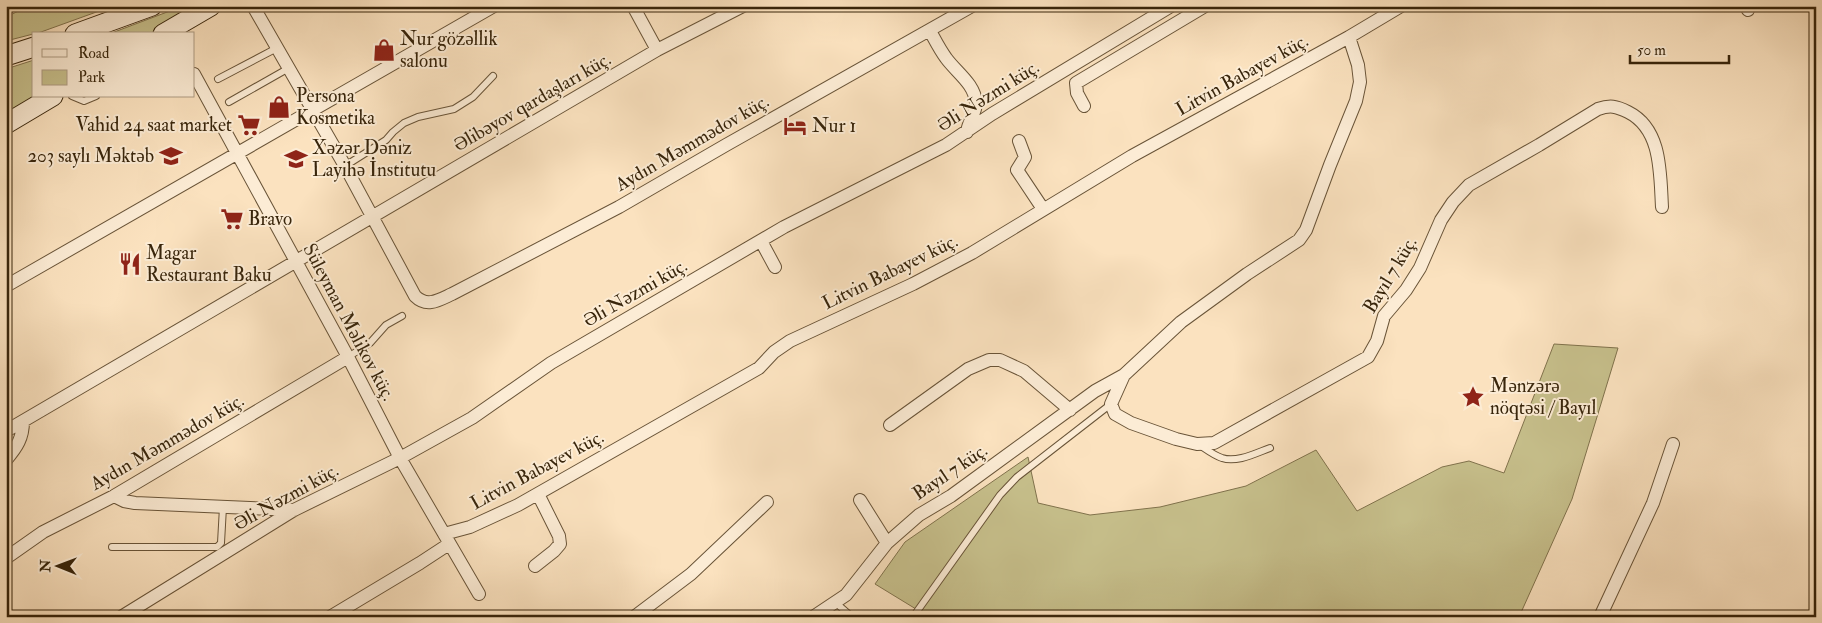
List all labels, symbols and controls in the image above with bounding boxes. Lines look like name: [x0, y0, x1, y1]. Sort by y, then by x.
place label: Nur gözəllik salonu: [400, 27, 498, 73]
street label: Litvin Babayev küç.: [1172, 29, 1312, 121]
legend: [32, 32, 195, 98]
scale bar: [1630, 32, 1728, 64]
shop icon: Nur gözəllik salonu: [371, 37, 397, 63]
text: 50 m: [1637, 41, 1666, 60]
text: Road: [78, 44, 110, 63]
street label: Əlibəyov qardaşları küç.: [449, 47, 615, 157]
street label: Əli Nəzmi küç.: [932, 55, 1044, 137]
text: Park: [78, 68, 105, 87]
place label: Persona Kosmetika: [296, 84, 375, 130]
street label: Aydın Məmmədov küç.: [610, 89, 773, 197]
shop icon: Persona Kosmetika: [266, 94, 292, 120]
supermarket icon: Vahid 24 saat market: [236, 112, 262, 138]
place label: Vahid 24 saat market: [75, 113, 232, 137]
hotel icon: Nur 1: [782, 113, 808, 139]
place label: Nur 1: [812, 114, 856, 138]
place label: Xəzər Dəniz Layihə İnstitutu: [312, 136, 436, 182]
school or university icon: 203 saylı Məktəb: [158, 143, 184, 169]
place label: 203 saylı Məktəb: [27, 144, 154, 168]
school or university icon: Xəzər Dəniz Layihə İnstitutu: [283, 146, 309, 172]
supermarket icon: Bravo: [219, 206, 245, 232]
place label: Bravo: [248, 207, 292, 231]
street label: Litvin Babayev küç.: [818, 229, 962, 315]
street label: Bayıl 7 küç.: [1358, 232, 1422, 318]
street label: Süleyman Məlikov küç.: [297, 239, 401, 405]
place label: Magar Restaurant Baku: [146, 241, 272, 287]
restaurant icon: Magar Restaurant Baku: [117, 251, 143, 277]
street label: Əli Nəzmi küç.: [579, 254, 691, 332]
place label: Mənzərə nöqtəsi / Bayıl: [1490, 374, 1596, 420]
place icon: Mənzərə nöqtəsi / Bayıl: [1460, 384, 1486, 410]
street label: Aydın Məmmədov küç.: [85, 388, 248, 496]
street label: Litvin Babayev küç.: [466, 425, 608, 515]
street label: Bayıl 7 küç.: [908, 438, 992, 506]
street label: Əli Nəzmi küç.: [229, 458, 343, 536]
north arrow: [32, 540, 82, 590]
text: N: [37, 559, 54, 573]

